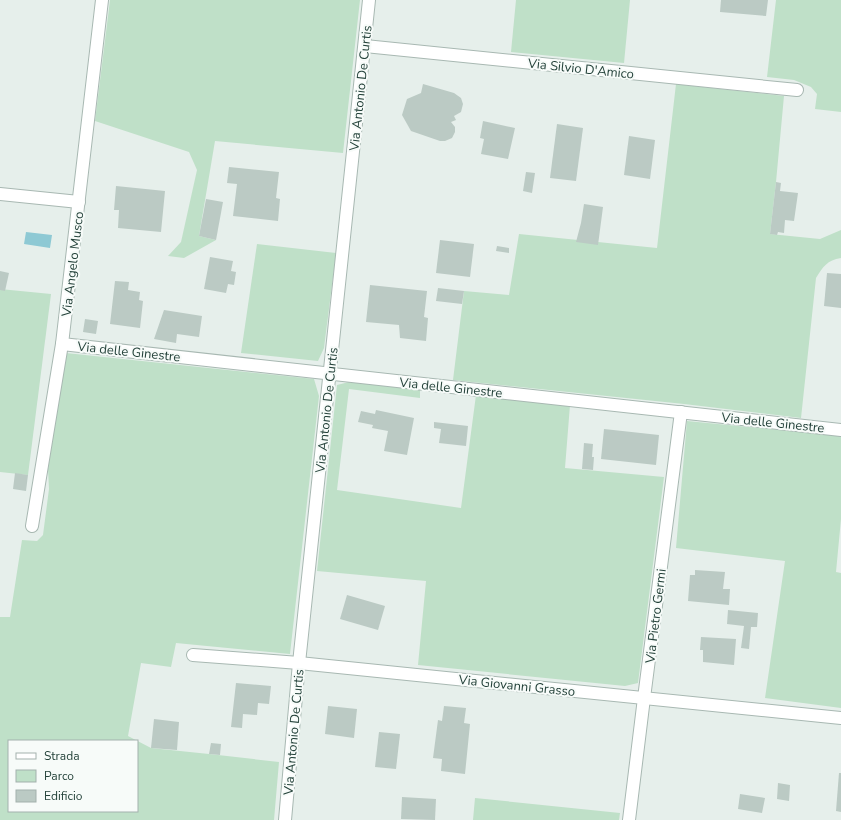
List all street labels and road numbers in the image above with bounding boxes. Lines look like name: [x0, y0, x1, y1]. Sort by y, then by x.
street label: Via Antonio De Curtis: [345, 24, 377, 153]
street label: Via Silvio D'Amico: [526, 54, 635, 84]
street label: Via Angelo Musco: [57, 211, 88, 319]
street label: Via delle Ginestre: [75, 338, 181, 366]
street label: Via Antonio De Curtis: [311, 346, 343, 475]
street label: Via delle Ginestre: [397, 374, 503, 402]
street label: Via delle Ginestre: [719, 409, 825, 437]
street label: Via Pietro Germi: [641, 568, 671, 665]
street label: Via Antonio De Curtis: [279, 668, 308, 797]
street label: Via Giovanni Grasso: [457, 671, 576, 701]

